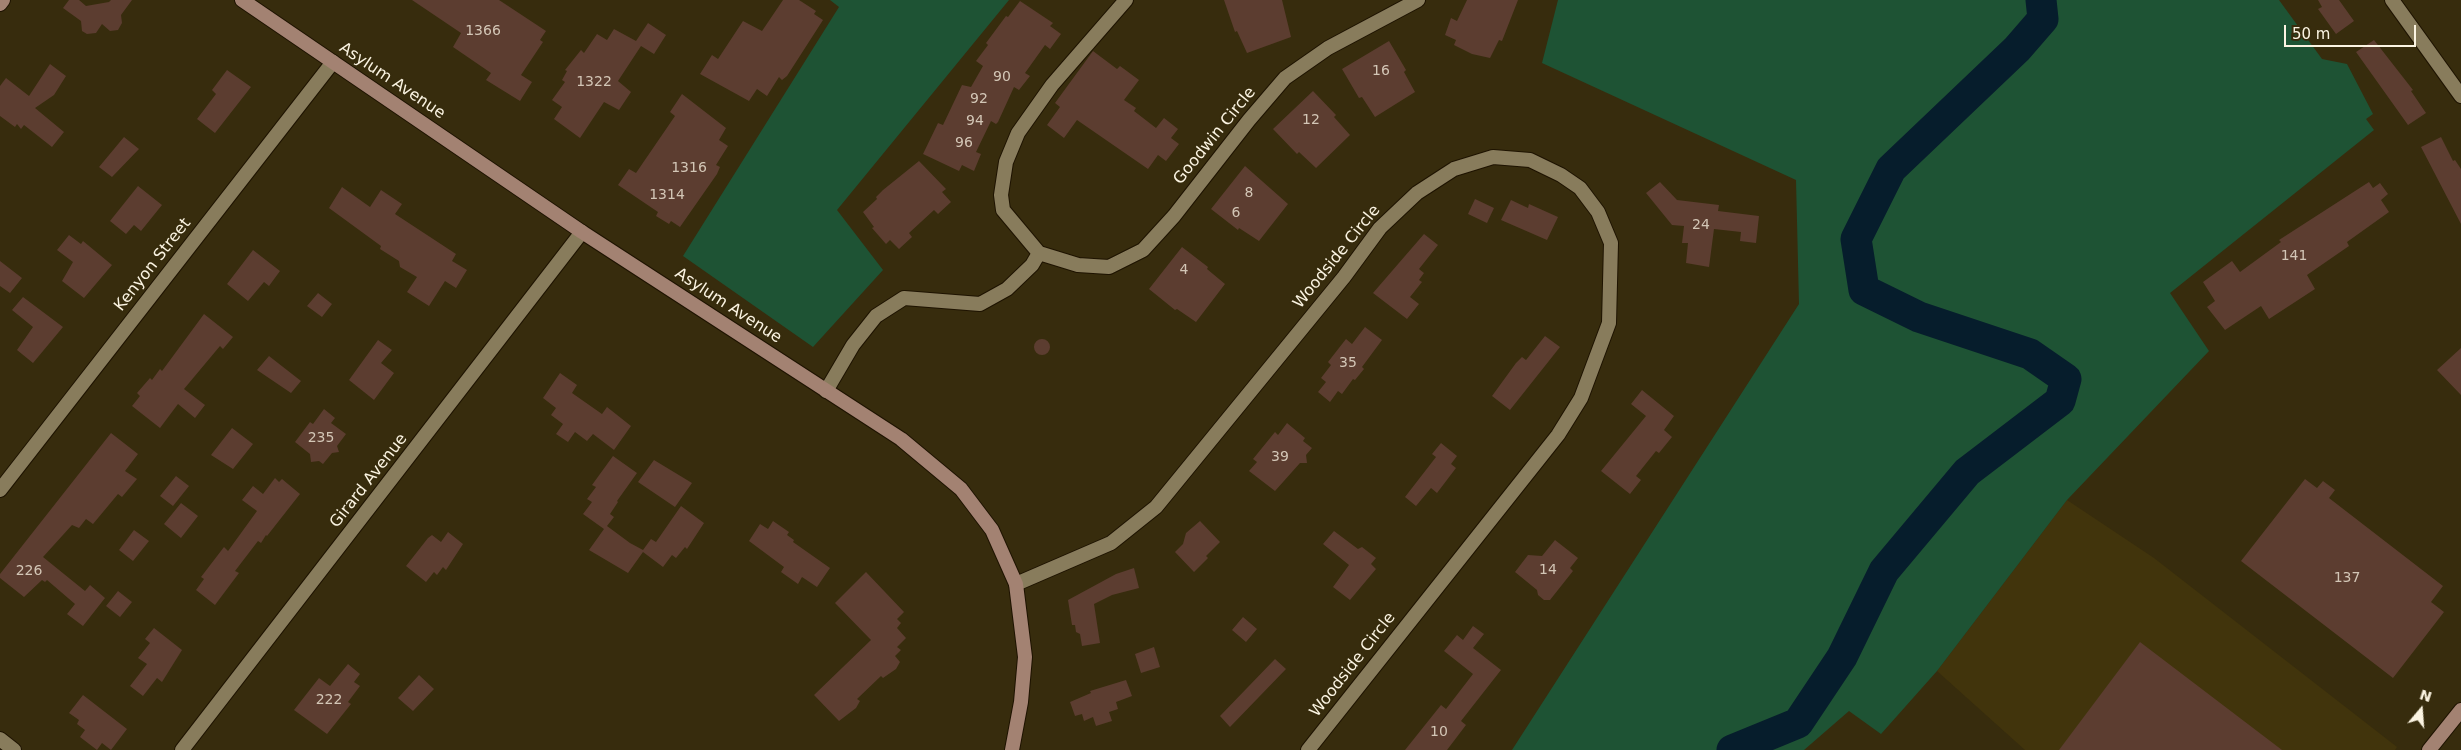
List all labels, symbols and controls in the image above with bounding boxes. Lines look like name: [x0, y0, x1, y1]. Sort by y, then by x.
scale bar: [2286, 15, 2418, 47]
house number: 1366: [465, 23, 501, 39]
text: 50 m: [2292, 25, 2330, 43]
street label: Asylum Avenue: [335, 39, 449, 123]
house number: 16: [1372, 63, 1390, 79]
house number: 90: [993, 69, 1011, 85]
house number: 1322: [576, 74, 612, 90]
street label: Goodwin Circle: [1170, 83, 1260, 189]
house number: 92: [970, 91, 988, 107]
house number: 12: [1302, 112, 1320, 128]
house number: 94: [966, 113, 984, 129]
house number: 96: [955, 135, 973, 151]
house number: 1316: [671, 160, 707, 176]
house number: 8: [1245, 185, 1253, 201]
house number: 1314: [649, 187, 685, 203]
street label: Woodside Circle: [1289, 201, 1385, 313]
house number: 6: [1232, 205, 1240, 221]
street label: Kenyon Street: [111, 215, 195, 315]
house number: 24: [1692, 217, 1710, 233]
house number: 141: [2281, 248, 2307, 264]
house number: 4: [1180, 262, 1188, 278]
street label: Asylum Avenue: [671, 264, 785, 348]
house number: 35: [1339, 355, 1357, 371]
house number: 235: [308, 430, 334, 446]
street label: Girard Avenue: [326, 430, 412, 532]
house number: 39: [1271, 449, 1289, 465]
house number: 14: [1539, 562, 1557, 578]
house number: 226: [16, 563, 42, 579]
house number: 137: [2334, 570, 2360, 586]
street label: Woodside Circle: [1306, 609, 1400, 721]
north arrow: [2396, 685, 2446, 735]
text: N: [2418, 686, 2434, 705]
house number: 222: [316, 692, 342, 708]
house number: 10: [1430, 724, 1448, 740]

